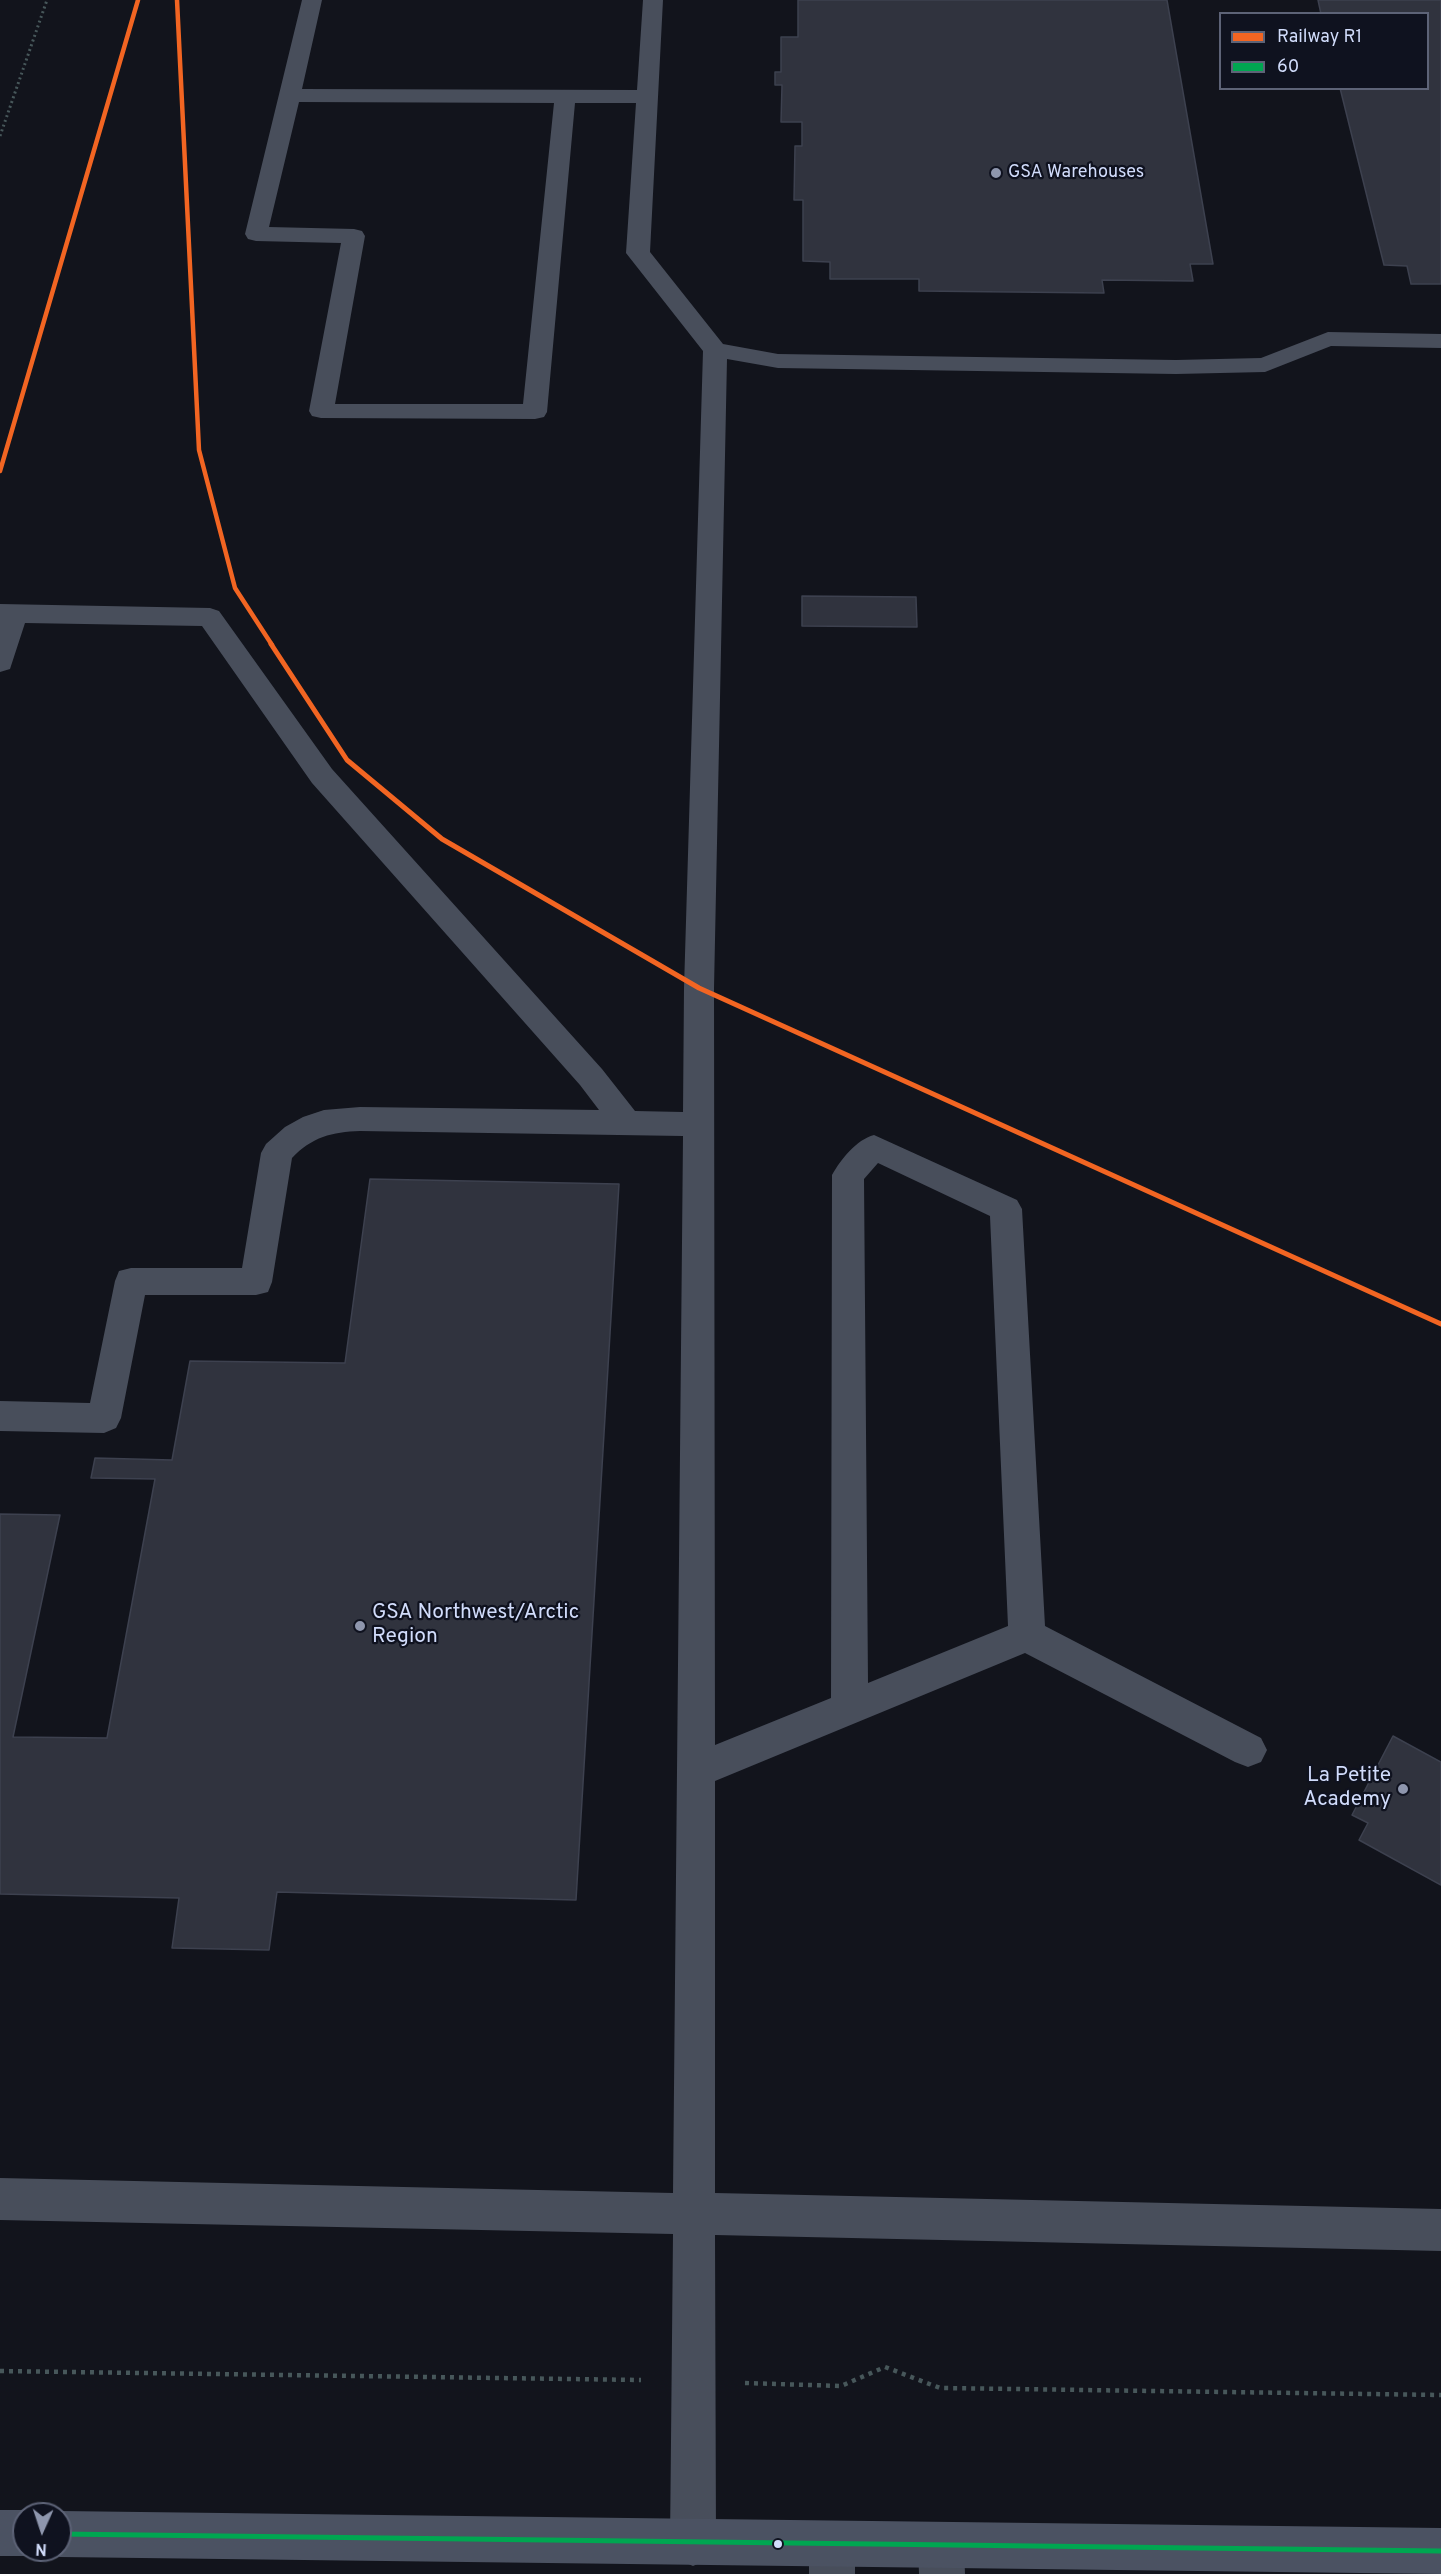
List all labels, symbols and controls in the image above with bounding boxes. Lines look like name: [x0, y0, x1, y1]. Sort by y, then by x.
legend: [1219, 12, 1429, 90]
text: Railway R1: [1277, 26, 1362, 49]
text: 60: [1277, 56, 1299, 79]
place label: GSA Warehouses: [1008, 162, 1144, 184]
marker: GSA Warehouses: [989, 166, 1003, 180]
place label: GSA Northwest/Arctic Region: [372, 1601, 579, 1651]
marker: GSA Northwest/Arctic Region: [353, 1619, 367, 1633]
place label: La Petite Academy: [1303, 1764, 1391, 1814]
marker: La Petite Academy: [1396, 1782, 1410, 1796]
north arrow: [12, 2502, 72, 2562]
text: N: [35, 2538, 47, 2558]
unlabelled marker: [772, 2538, 784, 2550]

